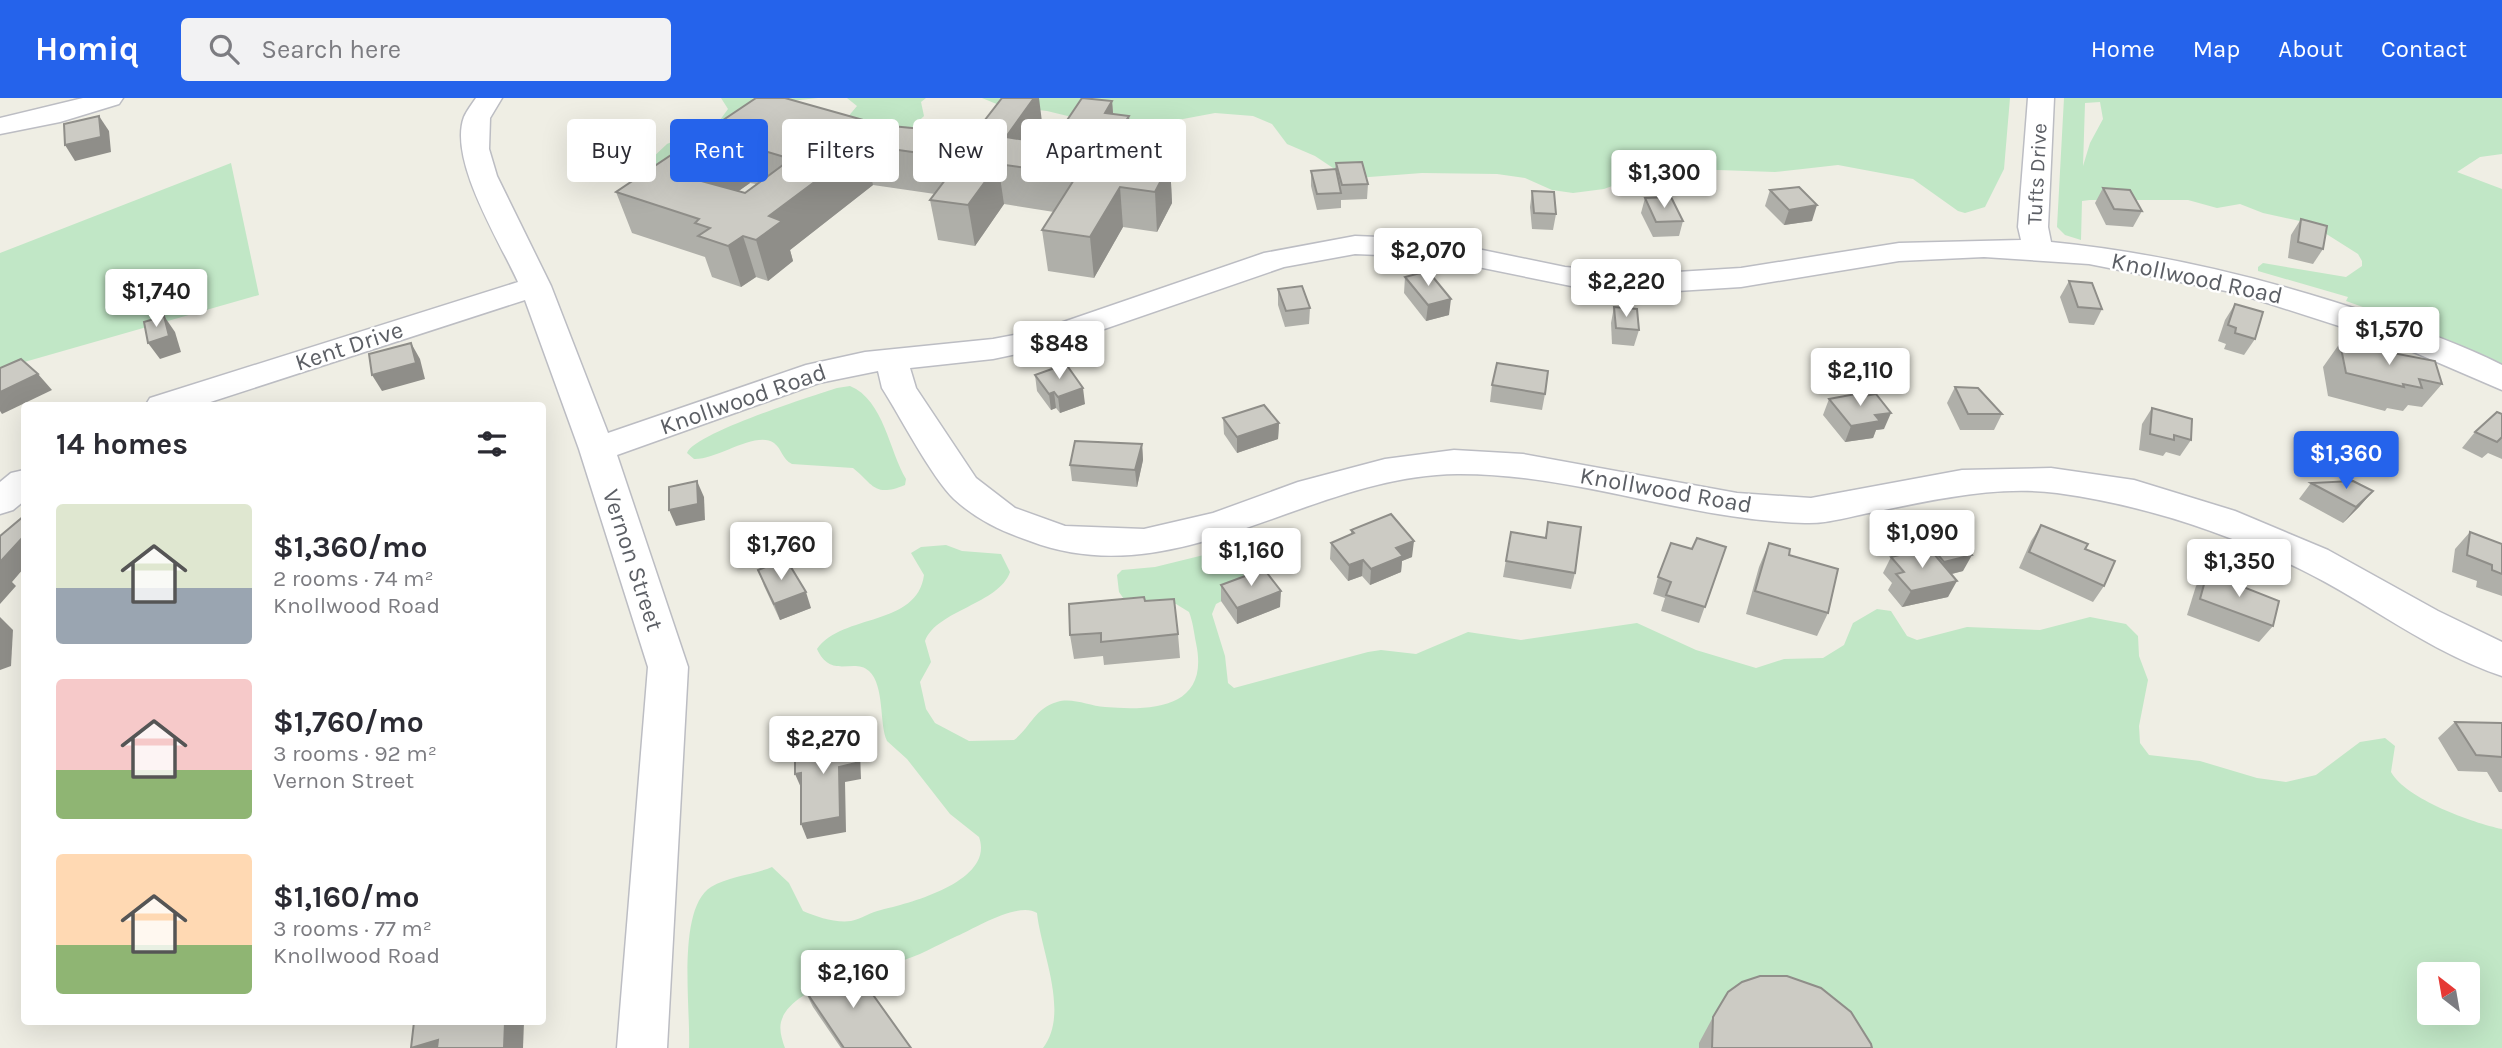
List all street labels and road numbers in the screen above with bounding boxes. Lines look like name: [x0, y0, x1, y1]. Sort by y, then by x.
street label: Tufts Drive: [2022, 122, 2052, 226]
street label: Knollwood Road: [2109, 246, 2285, 310]
street label: Kent Drive: [291, 315, 407, 377]
street label: Knollwood Road: [656, 357, 830, 441]
street label: Knollwood Road: [1578, 461, 1754, 519]
street label: Vernon Street: [597, 486, 669, 634]

